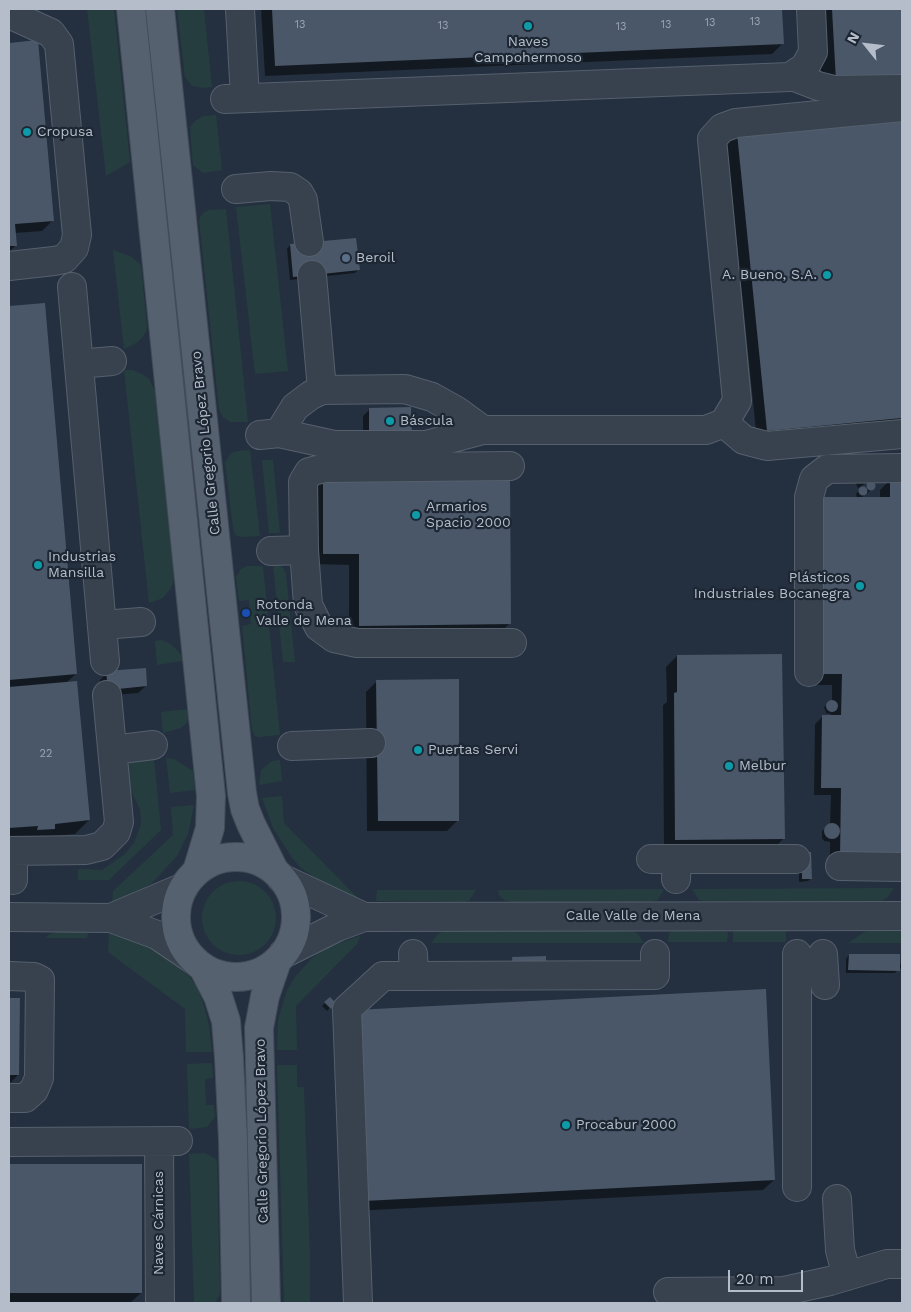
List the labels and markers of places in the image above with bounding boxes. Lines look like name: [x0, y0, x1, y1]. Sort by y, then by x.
marker: Naves Campohermoso: [522, 20, 534, 32]
place label: Naves Campohermoso: [474, 34, 582, 66]
place label: Cropusa: [37, 124, 93, 140]
marker: Cropusa: [21, 126, 33, 138]
place label: Beroil: [356, 250, 395, 266]
marker: Beroil: [340, 252, 352, 264]
place label: A. Bueno, S.A.: [722, 267, 817, 283]
marker: A. Bueno, S.A.: [821, 269, 833, 281]
place label: Báscula: [400, 413, 453, 429]
marker: Báscula: [384, 415, 396, 427]
place label: Armarios Spacio 2000: [426, 499, 511, 532]
marker: Armarios Spacio 2000: [410, 509, 422, 521]
place label: Industrias Mansilla: [48, 549, 116, 582]
marker: Industrias Mansilla: [32, 559, 44, 571]
place label: Plásticos Industriales Bocanegra: [694, 570, 850, 602]
marker: Plásticos Industriales Bocanegra: [854, 580, 866, 592]
place label: Rotonda Valle de Mena: [256, 597, 352, 630]
marker: Rotonda Valle de Mena: [240, 607, 252, 619]
place label: Puertas Servi: [428, 742, 518, 758]
marker: Puertas Servi: [412, 744, 424, 756]
place label: Melbur: [739, 758, 786, 774]
marker: Melbur: [723, 760, 735, 772]
place label: Procabur 2000: [576, 1117, 676, 1133]
marker: Procabur 2000: [560, 1119, 572, 1131]

